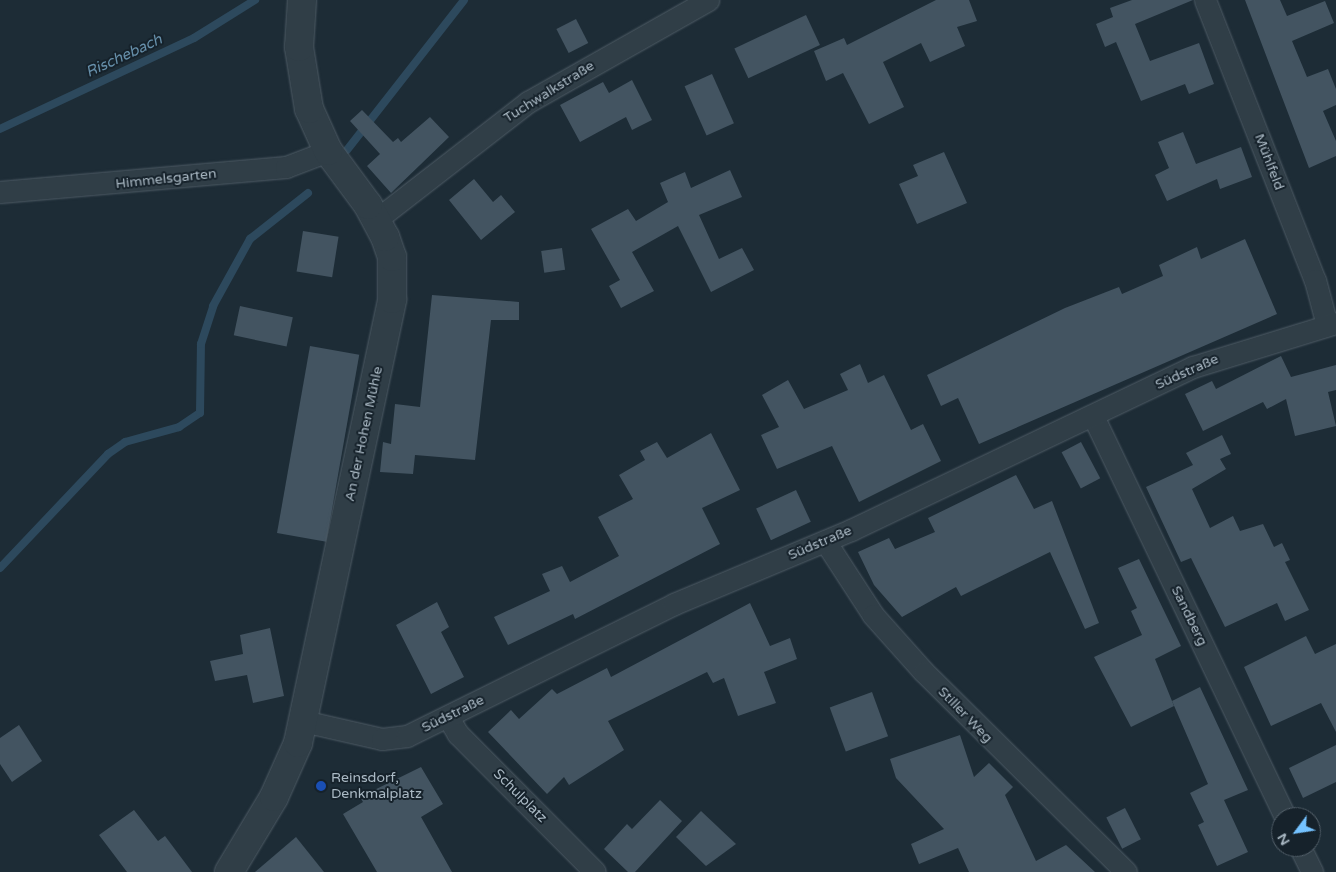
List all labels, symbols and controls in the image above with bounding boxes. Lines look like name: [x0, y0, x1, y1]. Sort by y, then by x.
water label: Rischebach: [83, 30, 165, 82]
street label: Tuchwalkstraße: [501, 57, 597, 127]
street label: Mühlfeld: [1251, 131, 1287, 193]
street label: Himmelsgarten: [115, 165, 217, 193]
street label: Südstraße: [1153, 351, 1221, 393]
street label: An der Hohen Mühle: [341, 365, 387, 503]
street label: Südstraße: [786, 522, 854, 564]
street label: Sandberg: [1167, 583, 1211, 649]
street label: Stiller Weg: [934, 684, 996, 746]
street label: Südstraße: [419, 692, 487, 736]
street label: Schulplatz: [490, 766, 550, 826]
place label: Reinsdorf, Denkmalplatz: [331, 770, 422, 802]
marker: Reinsdorf, Denkmalplatz: [315, 780, 327, 792]
north arrow: [1271, 807, 1321, 857]
text: N: [1273, 830, 1294, 849]

